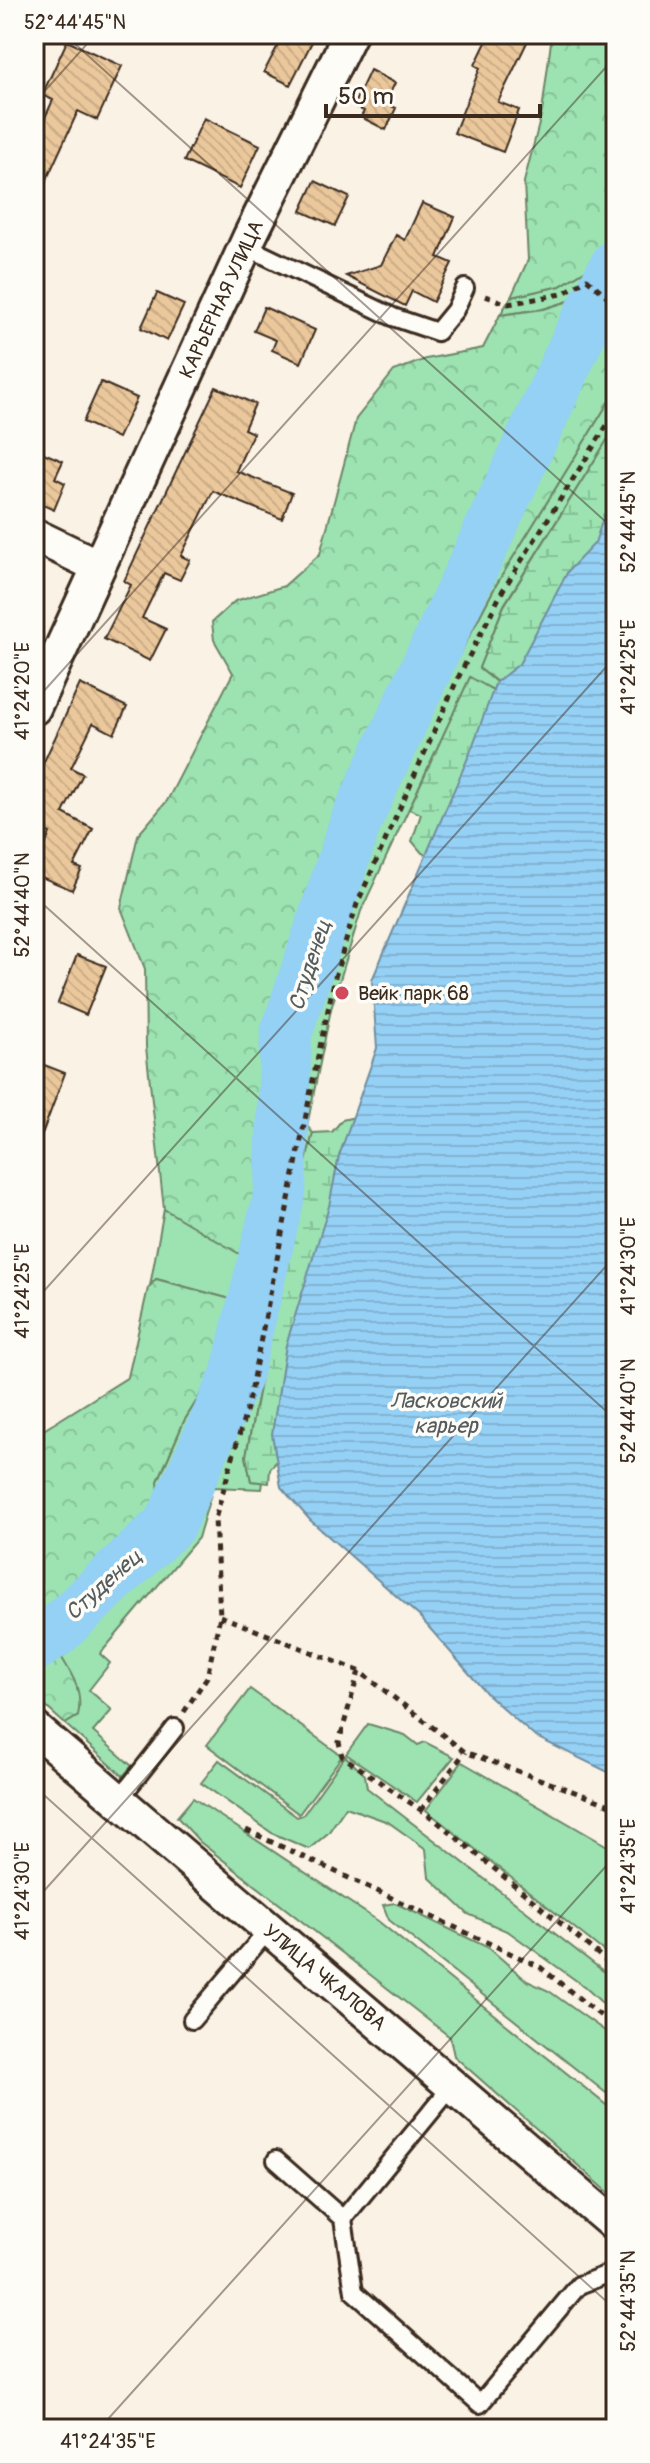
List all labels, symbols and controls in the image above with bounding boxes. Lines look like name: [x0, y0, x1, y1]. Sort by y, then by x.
text: 52°44'45"N: [24, 10, 126, 35]
scale bar: [326, 68, 540, 118]
text: 50 m: [338, 82, 394, 111]
street label: КАРЬЕРНАЯ УЛИЦА: [174, 216, 269, 382]
text: 52°44'45"N: [616, 471, 641, 573]
text: 41°24'25"E: [616, 619, 641, 715]
text: 41°24'20"E: [10, 642, 35, 740]
text: 52°44'40"N: [10, 853, 35, 957]
water label: Студенец: [282, 916, 338, 1014]
place label: Вейк парк 68: [358, 981, 469, 1006]
marker: Вейк парк 68: [333, 984, 351, 1002]
text: 41°24'30"E: [616, 1217, 641, 1315]
text: 41°24'25"E: [10, 1243, 35, 1339]
text: 52°44'40"N: [616, 1359, 641, 1463]
water label: Ласковский карьер: [390, 1387, 504, 1440]
water label: Студенец: [60, 1543, 148, 1626]
text: 41°24'35"E: [616, 1818, 641, 1914]
text: 41°24'30"E: [10, 1842, 35, 1940]
street label: УЛИЦА ЧКАЛОВА: [258, 1919, 391, 2036]
text: 52°44'35"N: [616, 2250, 641, 2352]
text: 41°24'35"E: [60, 2429, 156, 2454]

